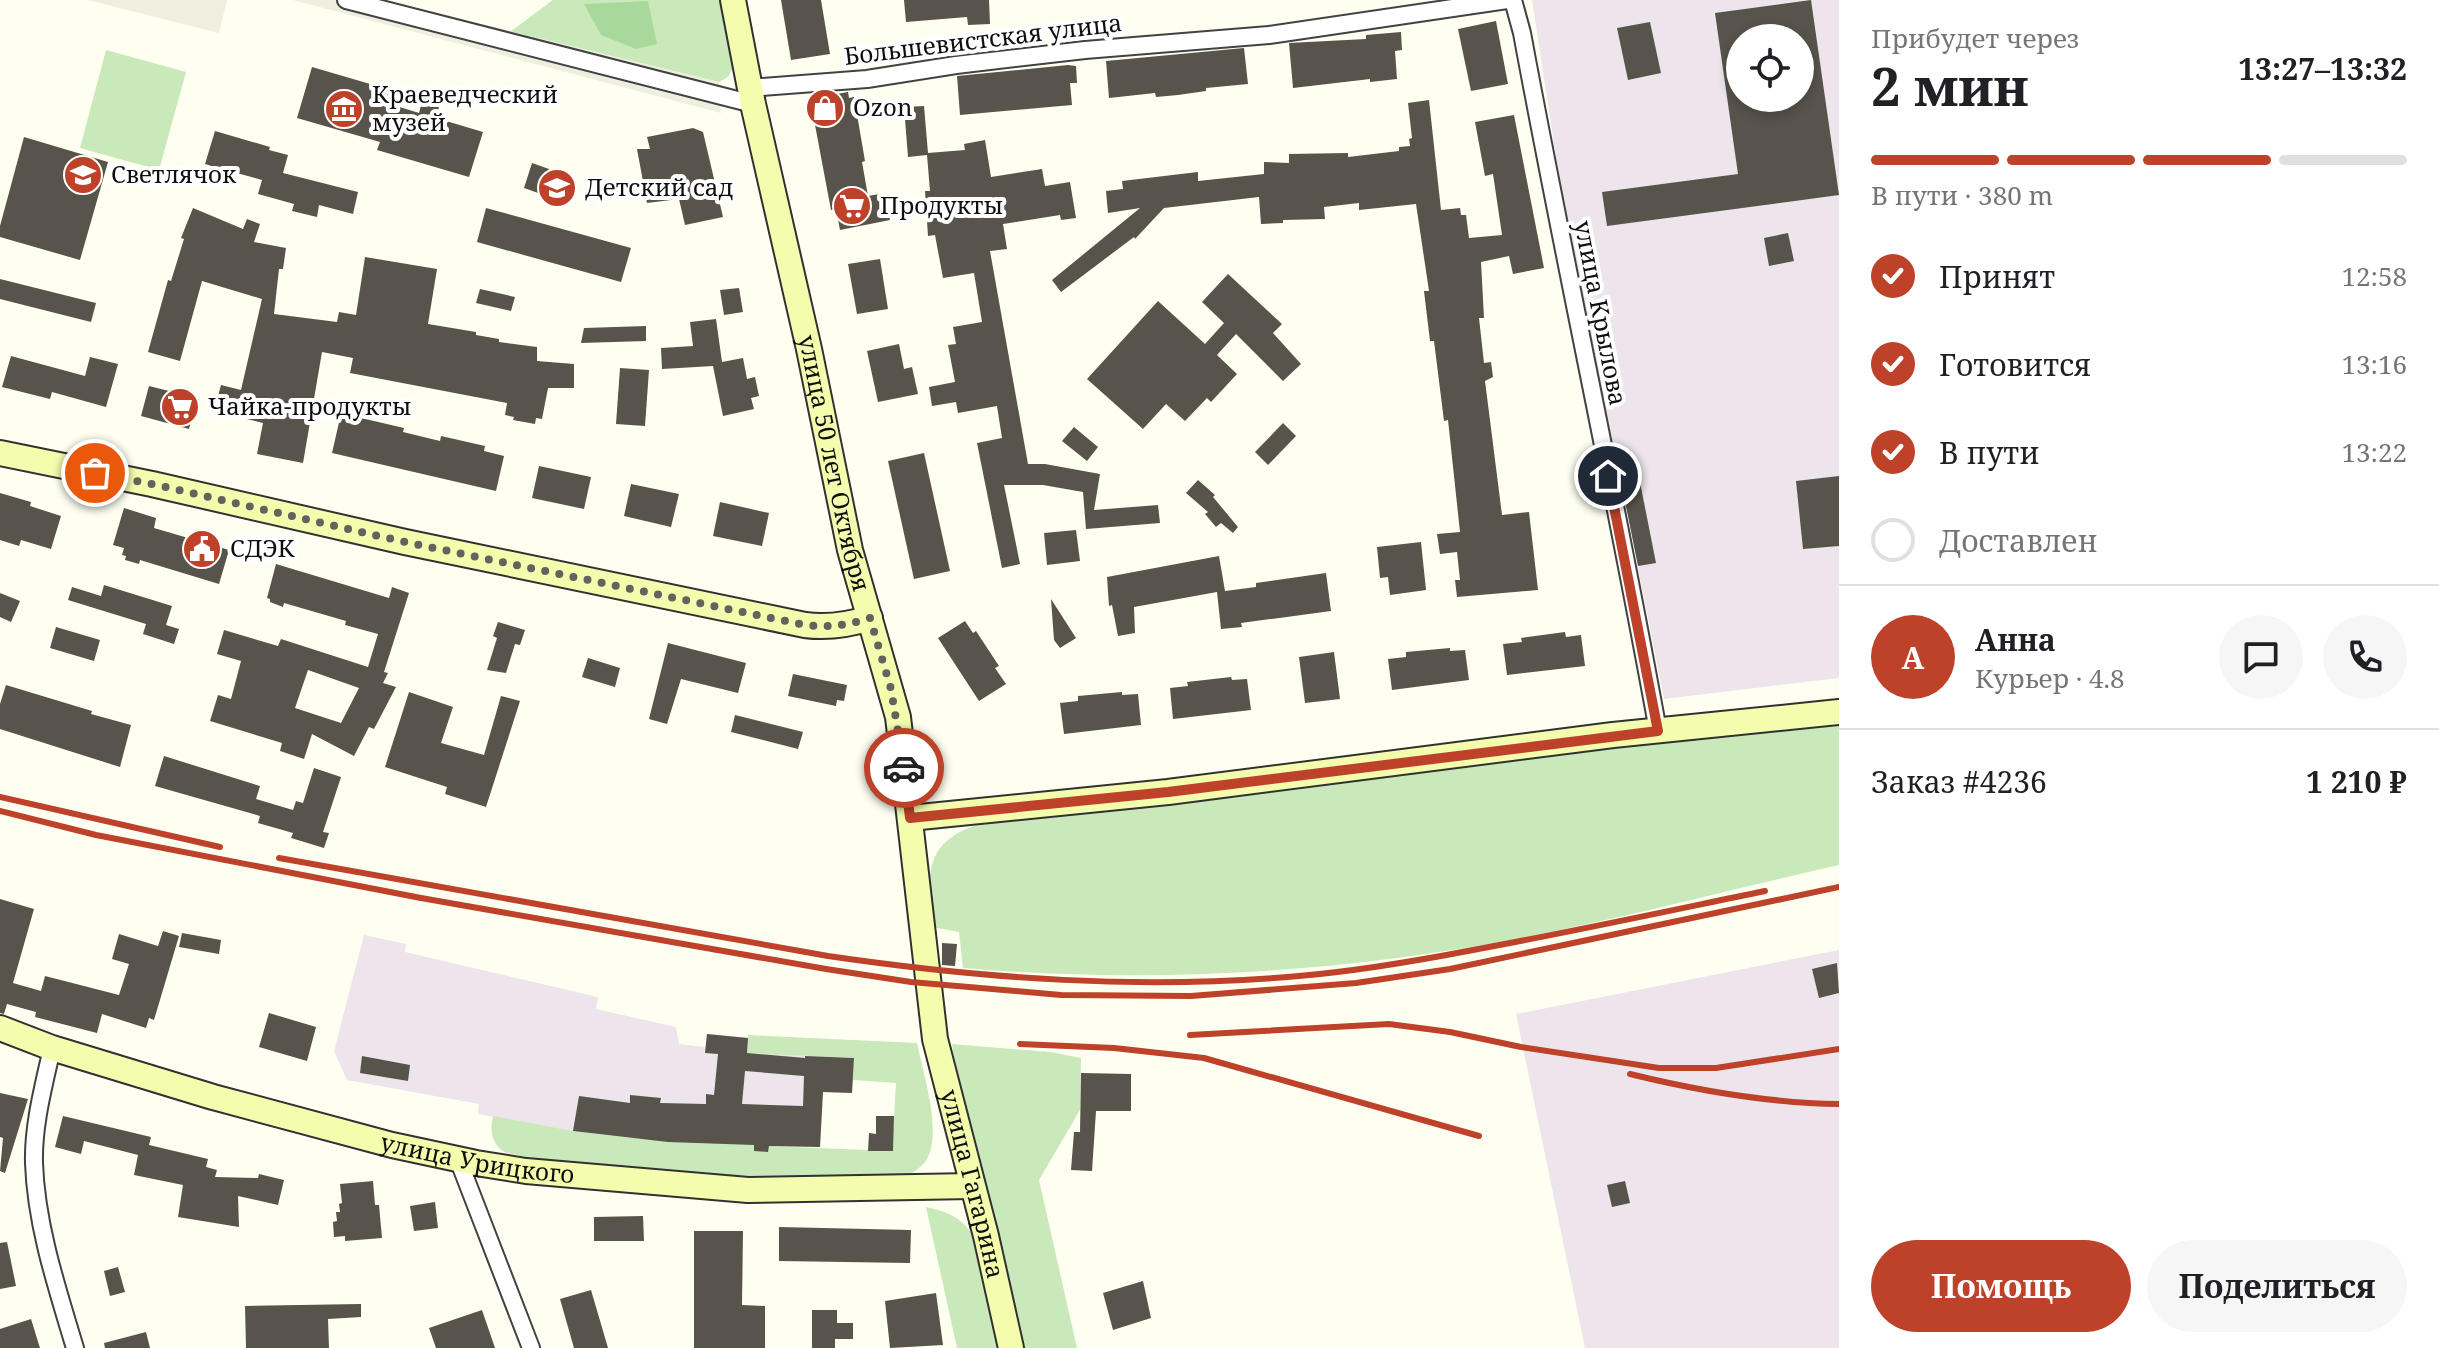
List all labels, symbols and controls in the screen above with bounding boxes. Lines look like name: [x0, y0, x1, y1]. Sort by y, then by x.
street label: Большевистская улица: [842, 5, 1124, 72]
text: Прибудет через: [1871, 20, 2079, 56]
map controls: [1726, 24, 1814, 112]
button: locate: [1726, 24, 1814, 112]
text: 13:27–13:32: [2238, 48, 2407, 89]
text: 2 мин: [1871, 50, 2029, 121]
place label: Краеведческий музей: [372, 77, 558, 138]
shop icon: Ozon: [804, 87, 846, 129]
museum icon: Краеведческий музей: [323, 88, 365, 130]
place label: Ozon: [853, 90, 912, 123]
school or university icon: Светлячок: [62, 154, 104, 196]
place label: Светлячок: [111, 157, 237, 190]
school or university icon: Детский сад: [536, 167, 578, 209]
place label: Детский сад: [585, 170, 733, 203]
text: В пути · 380 m: [1871, 177, 2053, 213]
supermarket icon: Продукты: [831, 185, 873, 227]
place label: Продукты: [880, 188, 1003, 221]
street label: улица Крылова: [1567, 217, 1636, 408]
icon: check: [1871, 254, 1915, 298]
text: Принят: [1939, 256, 2055, 297]
text: 12:58: [2341, 258, 2407, 294]
street label: улица 50 лет Октября: [791, 331, 879, 595]
icon: check: [1871, 342, 1915, 386]
text: Готовится: [1939, 344, 2091, 385]
text: 13:16: [2341, 346, 2407, 382]
supermarket icon: Чайка-продукты: [159, 386, 201, 428]
place label: Чайка-продукты: [208, 389, 411, 422]
icon: check: [1871, 430, 1915, 474]
text: В пути: [1939, 432, 2040, 473]
text: 13:22: [2341, 434, 2407, 470]
pin: [61, 439, 129, 507]
pin: [1574, 442, 1642, 510]
icon: bag: [73, 451, 117, 495]
icon: home: [1586, 454, 1630, 498]
text: Доставлен: [1939, 520, 2098, 561]
public building icon: СДЭК: [181, 528, 223, 570]
place label: СДЭК: [230, 531, 296, 564]
button: chat: [2219, 615, 2303, 699]
button: phone: [2323, 615, 2407, 699]
text: Анна: [1975, 619, 2056, 660]
text: А: [1902, 637, 1924, 678]
text: Курьер · 4.8: [1975, 660, 2125, 696]
courier: [864, 728, 944, 808]
icon: car: [882, 746, 926, 790]
text: Заказ #4236: [1871, 761, 2047, 802]
text: 1 210 ₽: [2306, 761, 2407, 802]
street label: улица Гагарина: [934, 1086, 1013, 1281]
street label: улица Урицкого: [377, 1125, 576, 1190]
button: Помощь: [1871, 1240, 2131, 1332]
button: Поделиться: [2147, 1240, 2407, 1332]

